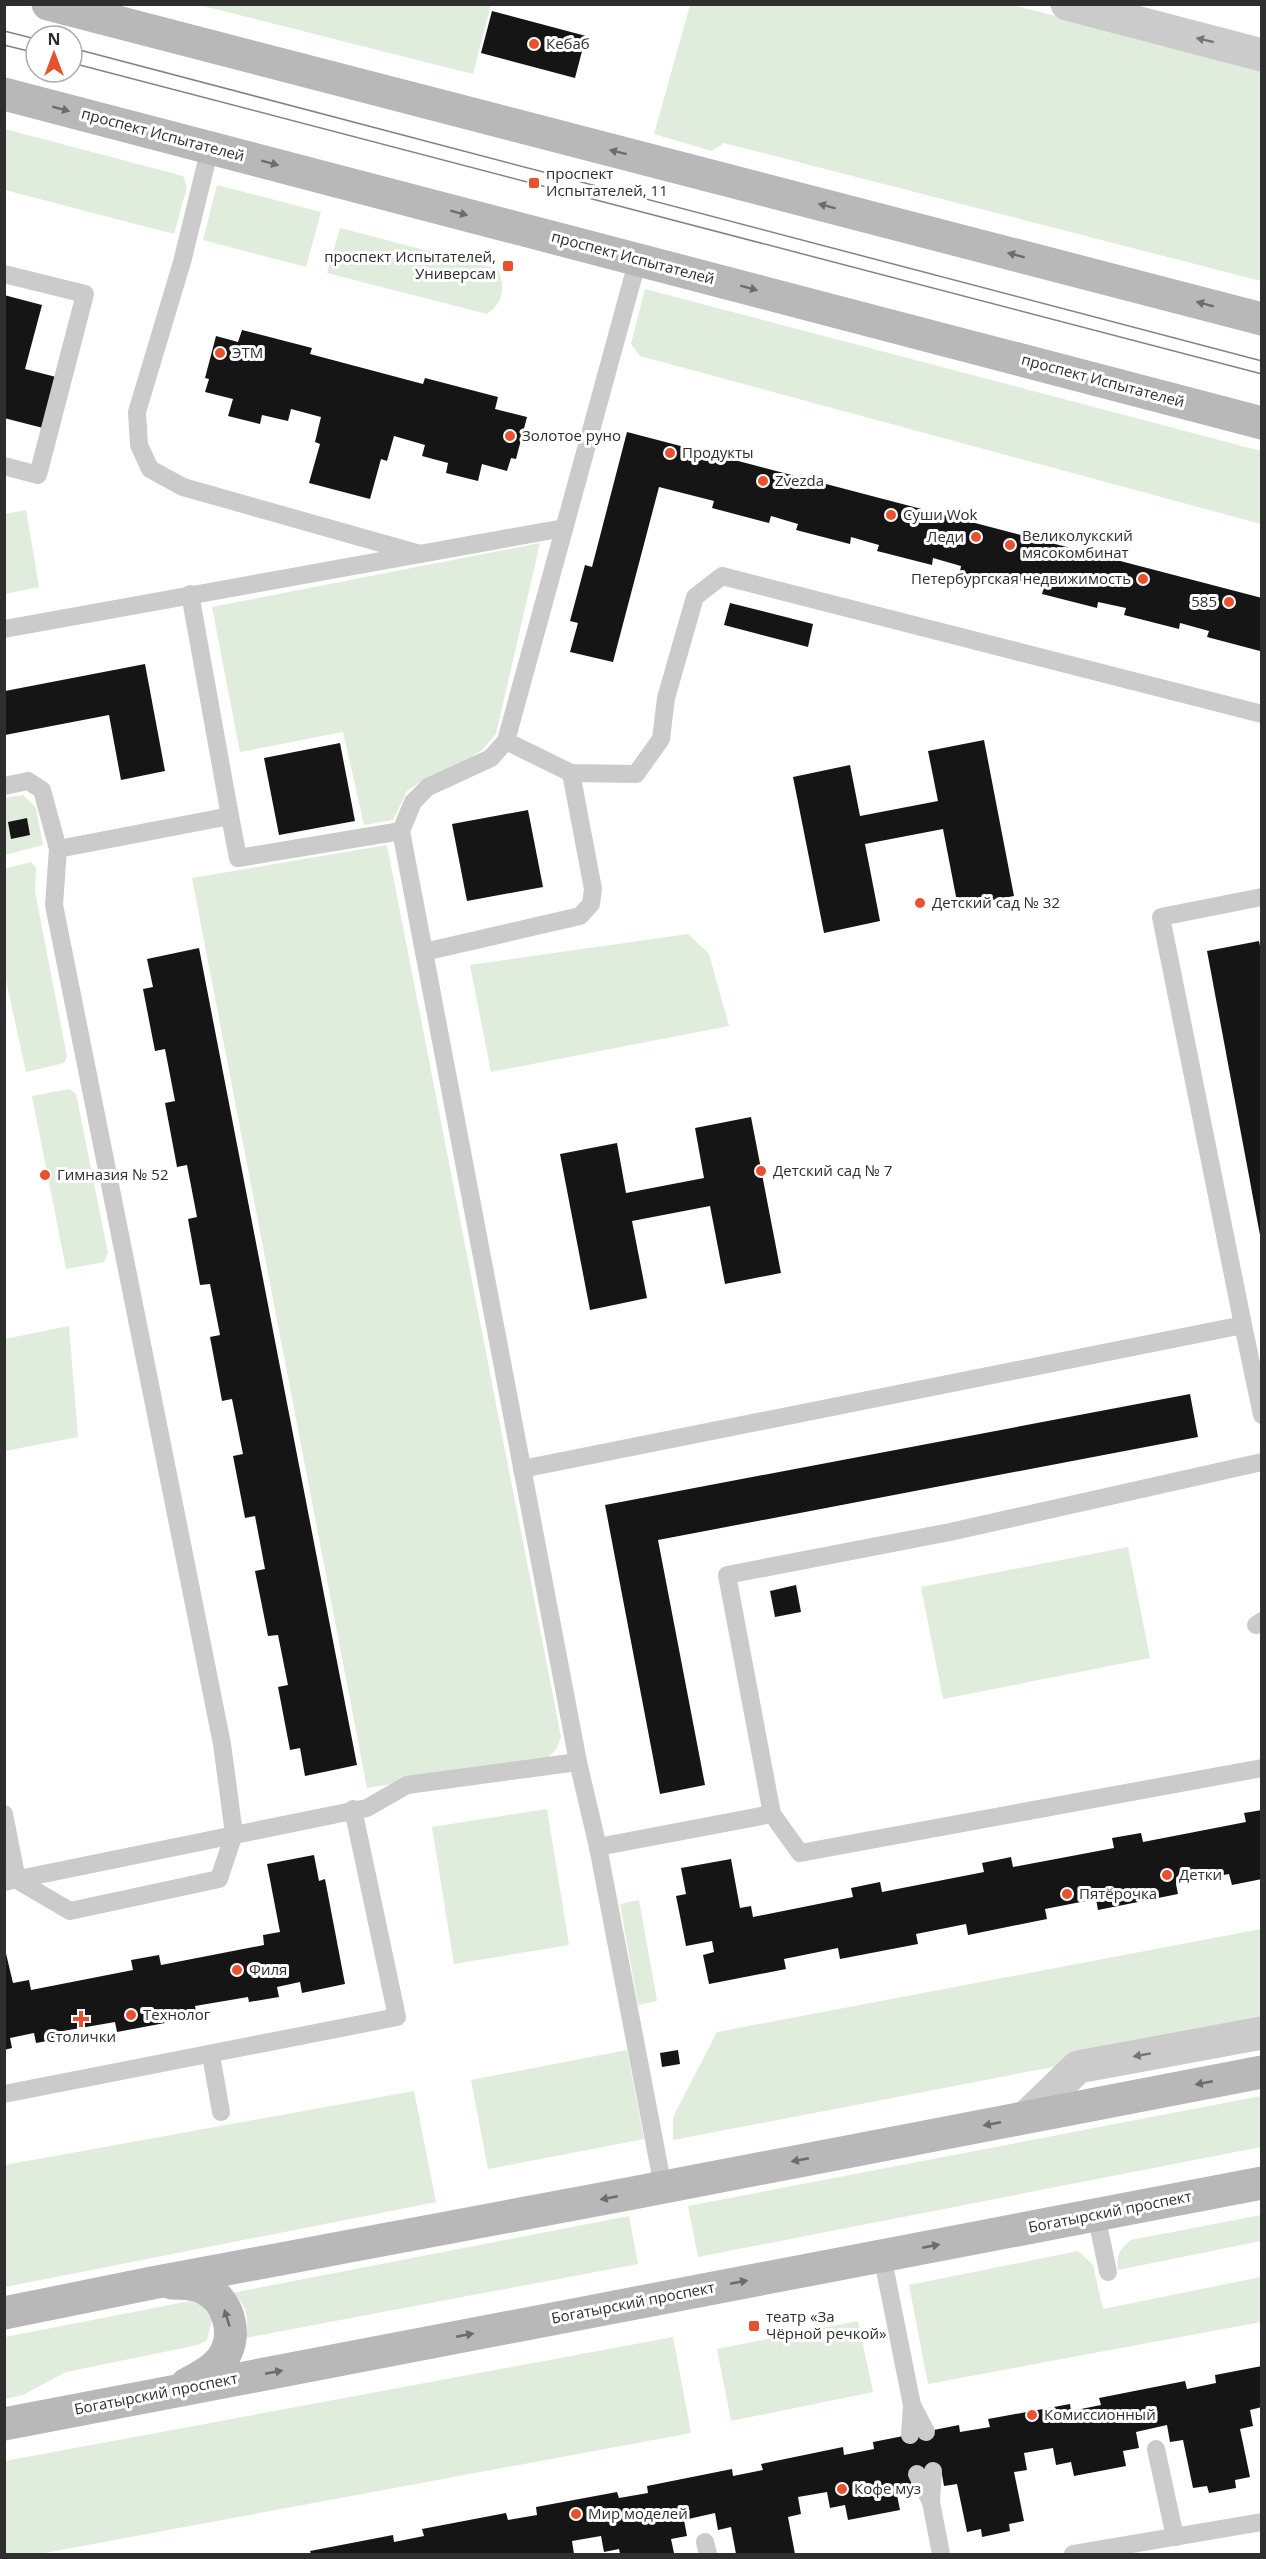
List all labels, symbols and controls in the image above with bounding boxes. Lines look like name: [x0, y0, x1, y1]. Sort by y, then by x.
north arrow: [24, 24, 84, 84]
text: N: [47, 28, 61, 50]
place label: Кебаб: [546, 33, 590, 53]
one-way arrow: [1196, 35, 1214, 44]
marker: Кебаб: [527, 37, 541, 51]
street label: проспект Испытателей: [80, 103, 247, 165]
one-way arrow: [52, 104, 70, 114]
one-way arrow: [609, 147, 627, 157]
one-way arrow: [261, 159, 279, 169]
place label: проспект Испытателей, 11: [546, 163, 668, 200]
marker: проспект Испытателей, 11: [527, 176, 541, 190]
one-way arrow: [818, 201, 836, 211]
one-way arrow: [450, 208, 468, 218]
street label: проспект Испытателей: [550, 226, 717, 288]
place label: проспект Испытателей, Универсам: [324, 246, 496, 283]
one-way arrow: [1007, 250, 1025, 260]
marker: проспект Испытателей, Универсам: [501, 259, 515, 273]
one-way arrow: [740, 284, 758, 294]
one-way arrow: [1196, 299, 1214, 308]
place label: ЭТМ: [232, 342, 263, 362]
marker: ЭТМ: [213, 346, 227, 360]
street label: проспект Испытателей: [1020, 349, 1187, 411]
place label: Золотое руно: [522, 425, 621, 445]
marker: Золотое руно: [503, 429, 517, 443]
place label: Продукты: [682, 442, 754, 462]
marker: Продукты: [663, 446, 677, 460]
place label: Zvezda: [775, 470, 824, 490]
marker: Zvezda: [756, 474, 770, 488]
place label: Суши Wok: [903, 504, 978, 524]
marker: Суши Wok: [884, 508, 898, 522]
place label: Великолукский мясокомбинат: [1022, 525, 1133, 562]
place label: Леди: [927, 526, 964, 546]
marker: Леди: [969, 530, 983, 544]
marker: Великолукский мясокомбинат: [1003, 538, 1017, 552]
place label: Петербургская недвижимость: [911, 568, 1131, 588]
marker: Петербургская недвижимость: [1136, 572, 1150, 586]
place label: 585: [1191, 591, 1217, 611]
marker: 585: [1222, 595, 1236, 609]
place label: Детский сад № 32: [932, 892, 1060, 912]
marker: Детский сад № 32: [913, 896, 927, 910]
place label: Детский сад № 7: [773, 1160, 892, 1180]
place label: Гимназия № 52: [57, 1164, 168, 1184]
marker: Детский сад № 7: [754, 1164, 768, 1178]
marker: Гимназия № 52: [38, 1168, 52, 1182]
place label: Детки: [1179, 1864, 1222, 1884]
marker: Детки: [1160, 1868, 1174, 1882]
place label: Пятёрочка: [1079, 1883, 1157, 1903]
marker: Пятёрочка: [1060, 1887, 1074, 1901]
place label: Филя: [249, 1959, 287, 1979]
marker: Филя: [230, 1963, 244, 1977]
place label: Технолог: [143, 2004, 211, 2024]
marker: Технолог: [124, 2008, 138, 2022]
marker: Столички: [74, 2012, 88, 2026]
place label: Столички: [46, 2026, 116, 2046]
one-way arrow: [1132, 2051, 1151, 2060]
one-way arrow: [1194, 2079, 1213, 2088]
one-way arrow: [982, 2120, 1001, 2129]
one-way arrow: [791, 2156, 810, 2165]
street label: Богатырский проспект: [1026, 2185, 1193, 2237]
one-way arrow: [599, 2194, 618, 2203]
one-way arrow: [922, 2241, 941, 2250]
street label: Богатырский проспект: [549, 2276, 716, 2328]
one-way arrow: [730, 2277, 749, 2286]
place label: театр «За Чёрной речкой»: [766, 2306, 886, 2343]
one-way arrow: [222, 2309, 231, 2327]
marker: театр «За Чёрной речкой»: [747, 2319, 761, 2333]
one-way arrow: [456, 2330, 475, 2339]
street label: Богатырский проспект: [72, 2367, 239, 2419]
one-way arrow: [264, 2367, 283, 2376]
place label: Комиссионный: [1044, 2404, 1156, 2424]
marker: Комиссионный: [1025, 2408, 1039, 2422]
place label: Кофе муз: [854, 2478, 921, 2498]
marker: Кофе муз: [835, 2482, 849, 2496]
place label: Мир моделей: [588, 2503, 688, 2523]
marker: Мир моделей: [569, 2507, 583, 2521]

